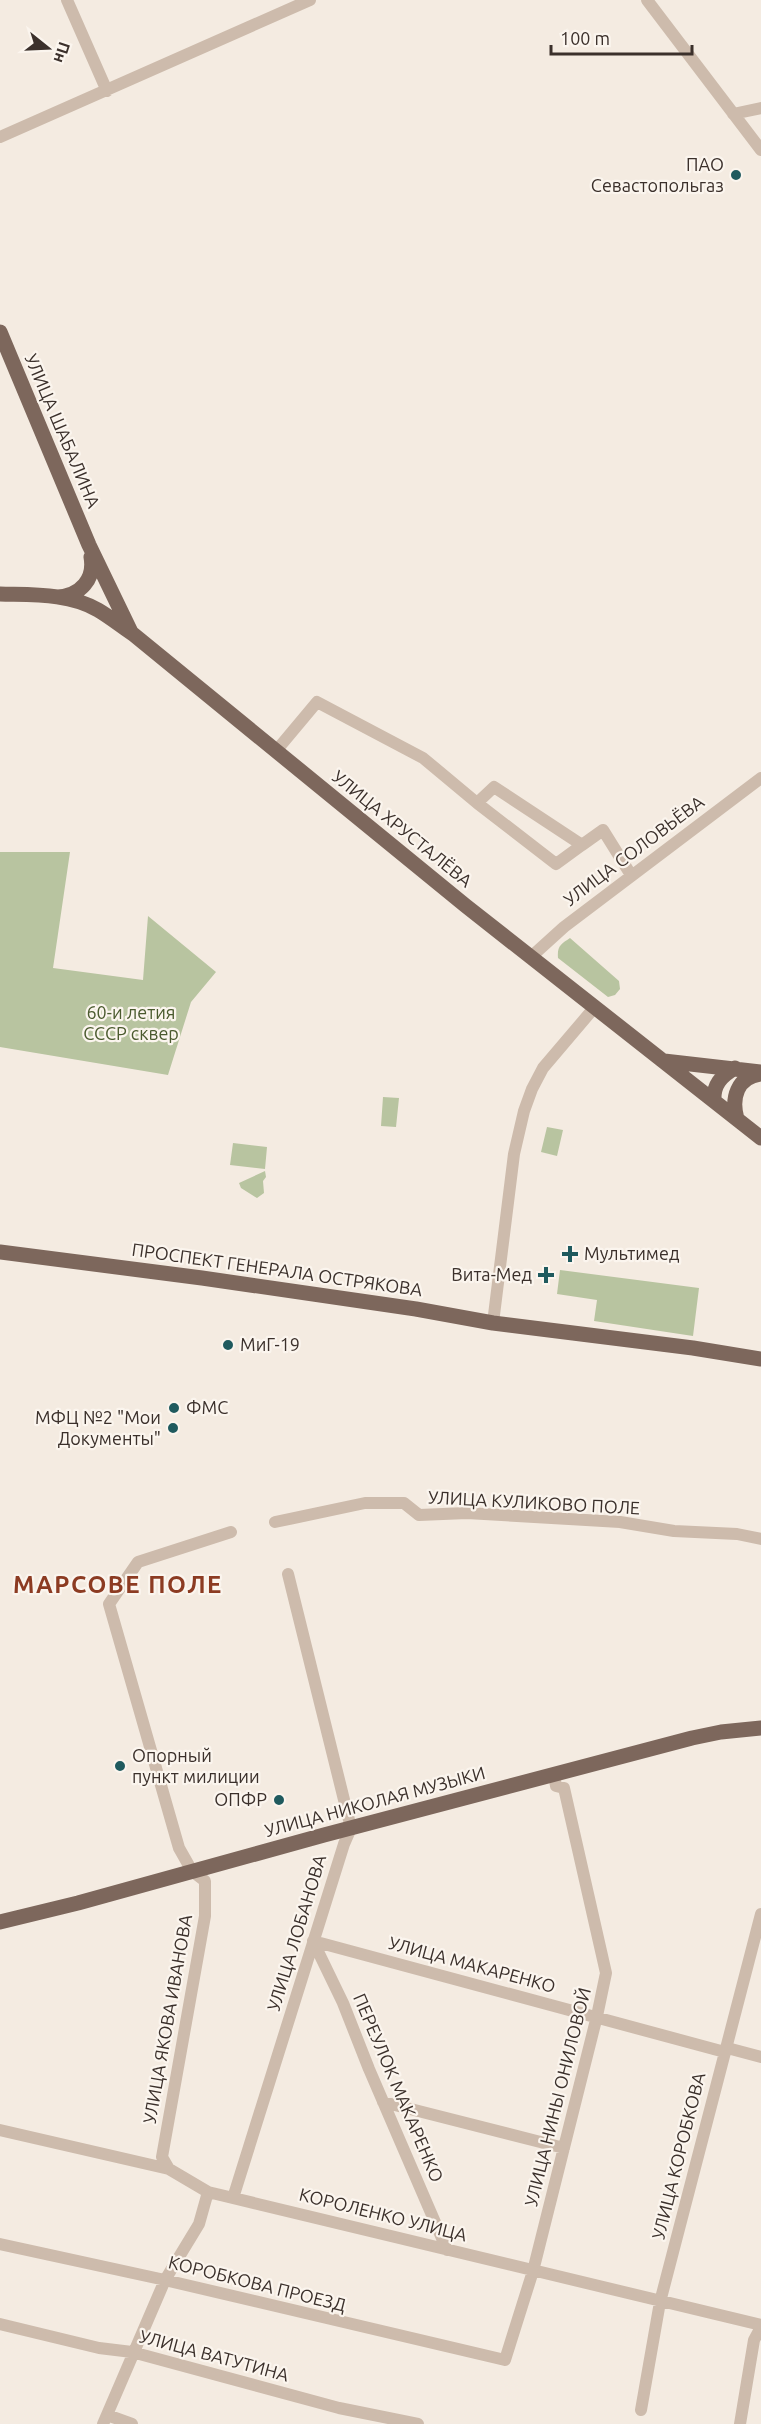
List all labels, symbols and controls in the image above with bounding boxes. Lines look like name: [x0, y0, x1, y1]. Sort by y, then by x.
north arrow: [18, 18, 78, 78]
scale bar: [551, 18, 692, 56]
text: 100 m: [560, 28, 610, 48]
text: Пн: [50, 40, 74, 65]
place label: ПАО Севастопольгаз: [591, 154, 724, 195]
marker: ПАО Севастопольгаз: [729, 168, 743, 182]
street label: УЛИЦА ШАБАЛИНА: [21, 351, 105, 511]
street label: УЛИЦА ХРУСТАЛЁВА: [329, 766, 477, 891]
street label: УЛИЦА СОЛОВЬЁВА: [559, 791, 708, 909]
park label: 60-и летия СССР сквер: [83, 1002, 179, 1043]
street label: ПРОСПЕКТ ГЕНЕРАЛА ОСТРЯКОВА: [131, 1239, 424, 1299]
place label: Мультимед: [584, 1243, 680, 1263]
marker: Мультимед: [561, 1245, 579, 1263]
place label: Вита-Мед: [451, 1264, 532, 1284]
marker: Вита-Мед: [537, 1266, 555, 1284]
place label: МиГ-19: [240, 1334, 300, 1354]
marker: МиГ-19: [221, 1338, 235, 1352]
place label: ФМС: [186, 1397, 228, 1417]
marker: ФМС: [167, 1401, 181, 1415]
place label: МФЦ №2 "Мои Документы": [35, 1407, 161, 1448]
marker: МФЦ №2 "Мои Документы": [166, 1421, 180, 1435]
street label: УЛИЦА КУЛИКОВО ПОЛЕ: [428, 1486, 641, 1518]
district label: МАРСОВЕ ПОЛЕ: [13, 1571, 223, 1598]
place label: Опорный пункт милиции: [132, 1745, 260, 1786]
marker: Опорный пункт милиции: [113, 1759, 127, 1773]
street label: УЛИЦА НИКОЛАЯ МУЗЫКИ: [262, 1762, 487, 1840]
place label: ОПФР: [214, 1789, 267, 1809]
marker: ОПФР: [272, 1793, 286, 1807]
street label: УЛИЦА ЛОБАНОВА: [263, 1852, 329, 2013]
street label: УЛИЦА ЯКОВА ИВАНОВА: [139, 1912, 195, 2125]
street label: УЛИЦА МАКАРЕНКО: [387, 1932, 558, 1996]
street label: УЛИЦА НИНЫ ОНИЛОВОЙ: [520, 1985, 594, 2208]
street label: ПЕРЕУЛОК МАКАРЕНКО: [350, 1990, 448, 2185]
street label: УЛИЦА КОРОБКОВА: [648, 2070, 709, 2241]
street label: КОРОЛЕНКО УЛИЦА: [297, 2184, 469, 2245]
street label: КОРОБКОВА ПРОЕЗД: [167, 2251, 348, 2315]
street label: УЛИЦА ВАТУТИНА: [137, 2325, 291, 2385]

